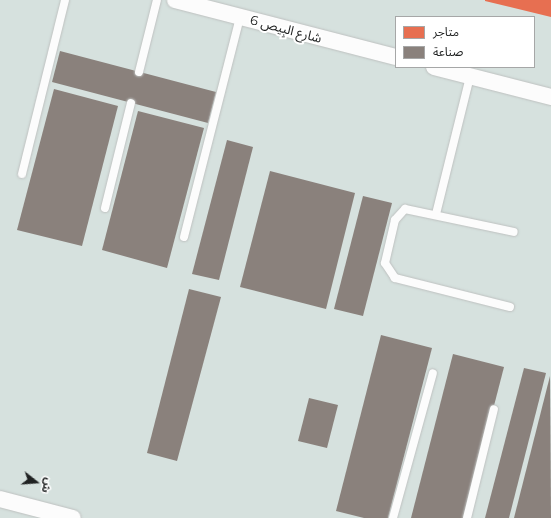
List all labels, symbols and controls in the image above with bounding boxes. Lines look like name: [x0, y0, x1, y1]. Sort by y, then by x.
street label: شارع البِيص 6: [249, 12, 323, 46]
legend: [395, 16, 535, 68]
text: متاجر: [433, 24, 459, 39]
text: صناعة: [433, 44, 463, 59]
north arrow: [16, 462, 56, 502]
text: ش: [39, 476, 56, 495]

